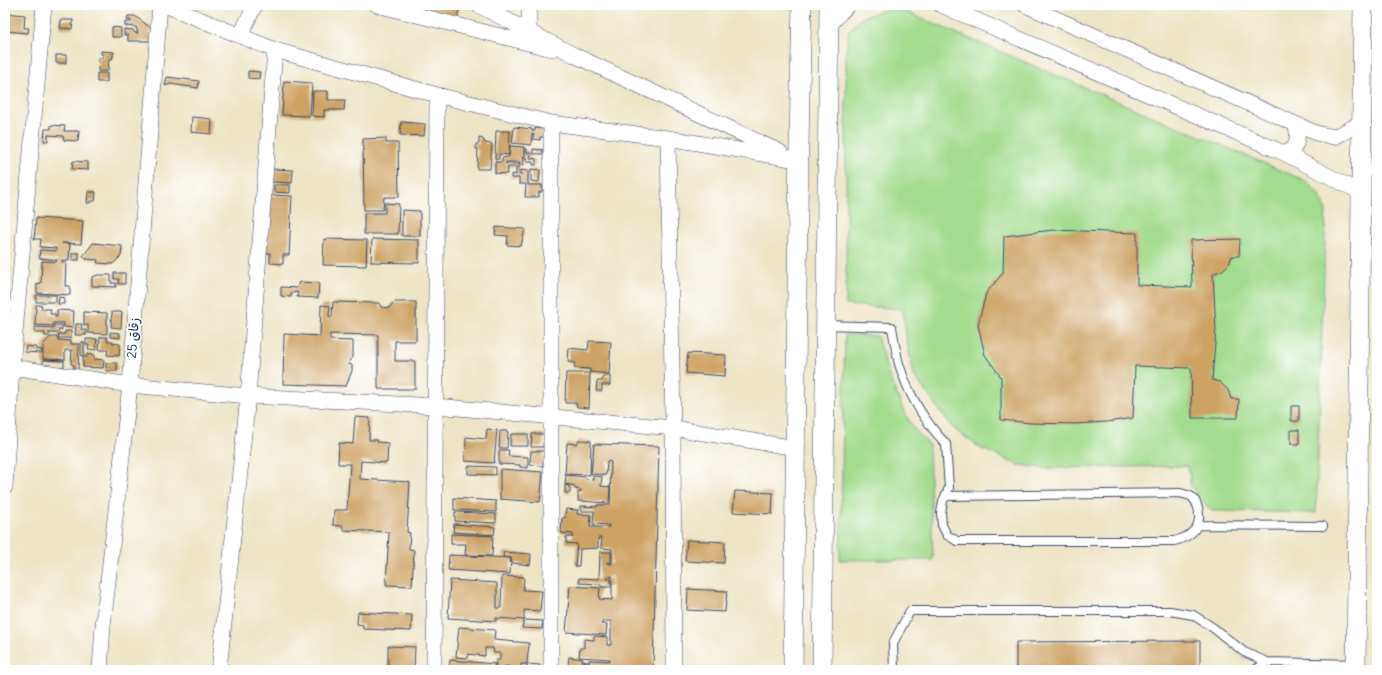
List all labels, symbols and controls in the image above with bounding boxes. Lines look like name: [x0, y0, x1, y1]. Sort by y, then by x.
street label: زقاق 25: [123, 317, 143, 359]

